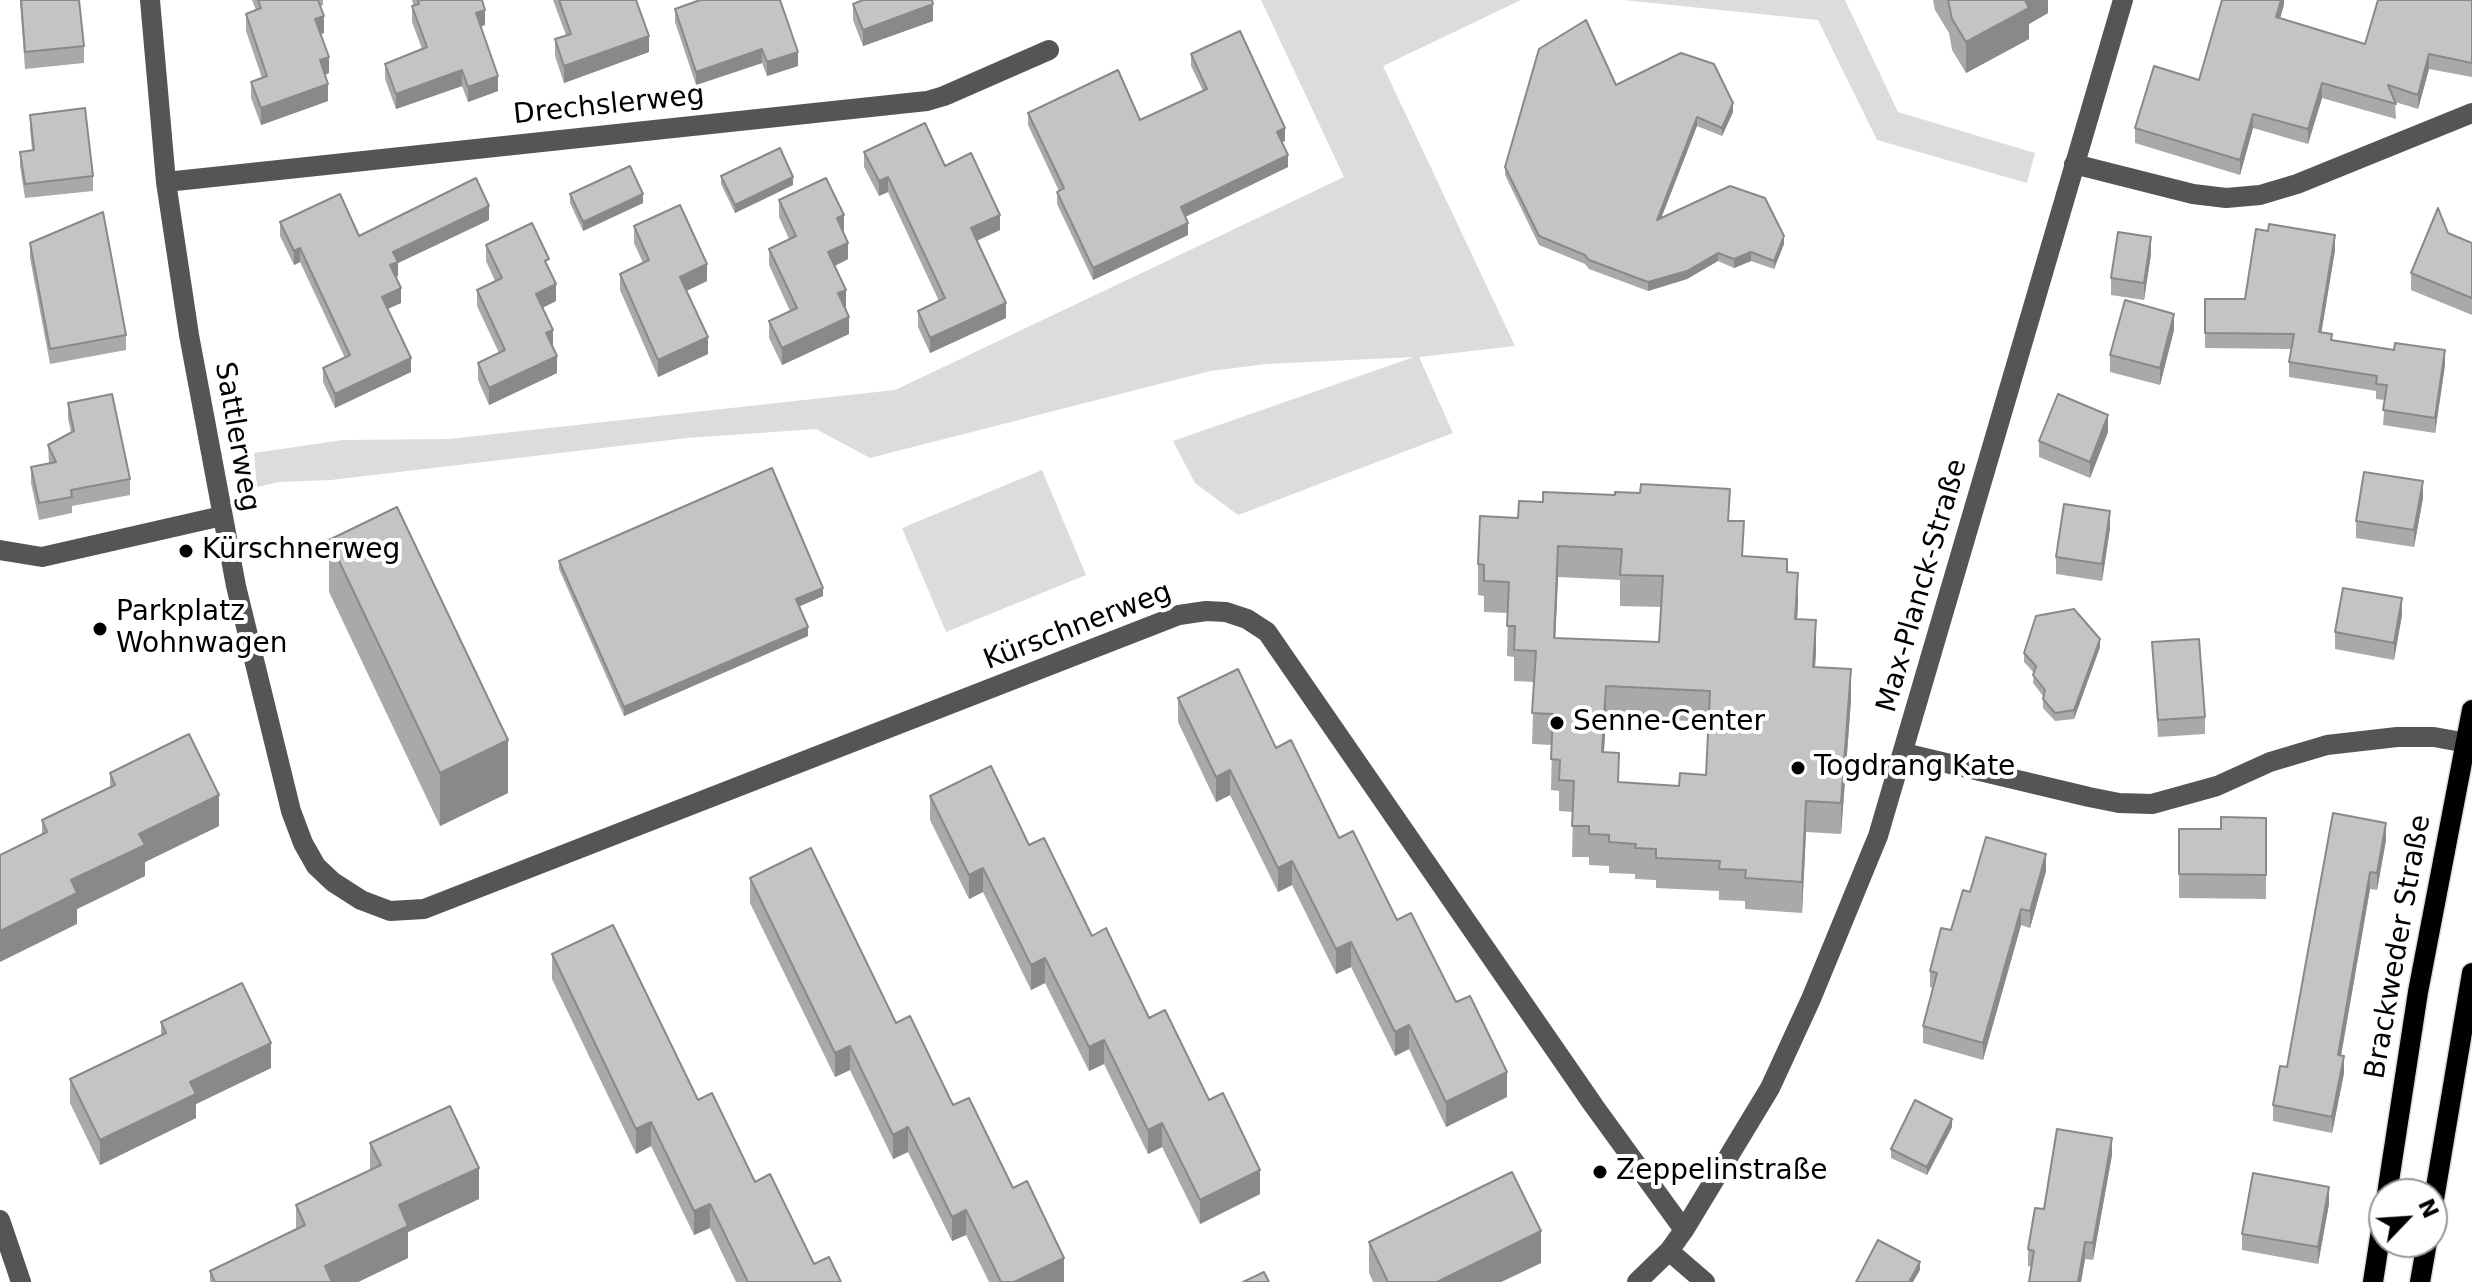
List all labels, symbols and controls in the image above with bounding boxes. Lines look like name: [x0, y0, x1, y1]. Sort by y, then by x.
street label: Drechslerweg: [512, 79, 706, 133]
street label: Sattlerweg: [206, 360, 266, 514]
street label: Max-Planck-Straße: [1871, 456, 1975, 716]
place label: Kürschnerweg: [202, 534, 400, 568]
marker: Kürschnerweg: [177, 542, 195, 560]
street label: Kürschnerweg: [979, 576, 1177, 678]
place label: Parkplatz Wohnwagen: [116, 596, 287, 662]
marker: Parkplatz Wohnwagen: [91, 620, 109, 638]
place label: Senne-Center: [1573, 706, 1765, 740]
marker: Senne-Center: [1548, 714, 1566, 732]
place label: Togdrang Kate: [1814, 751, 2015, 785]
marker: Togdrang Kate: [1789, 759, 1807, 777]
street label: Brackweder Straße: [2359, 812, 2439, 1082]
place label: Zeppelinstraße: [1616, 1155, 1828, 1189]
marker: Zeppelinstraße: [1591, 1163, 1609, 1181]
north arrow: [2368, 1178, 2448, 1258]
text: N: [2413, 1195, 2444, 1222]

